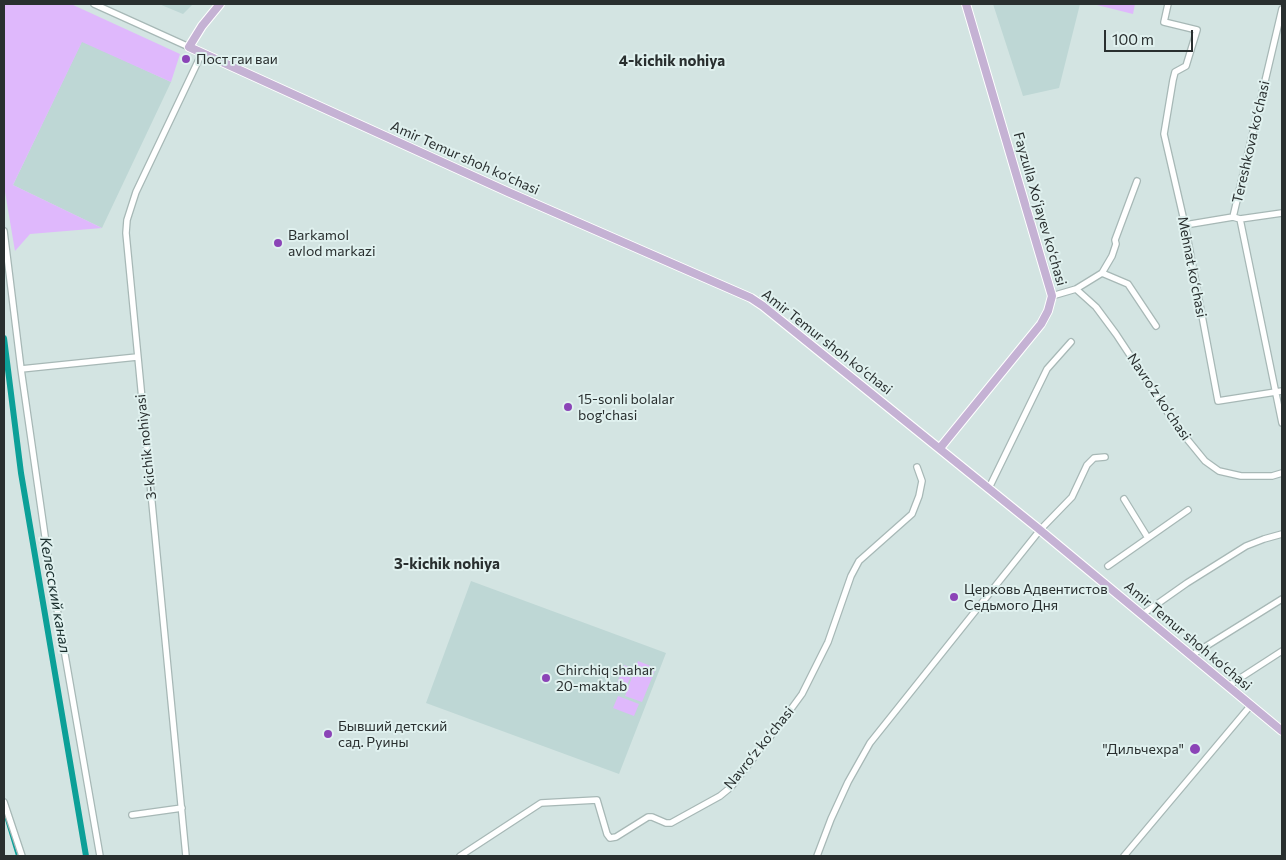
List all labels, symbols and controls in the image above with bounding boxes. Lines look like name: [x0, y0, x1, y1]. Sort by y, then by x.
scale bar: [1106, 20, 1195, 52]
text: 100 m: [1112, 30, 1154, 48]
place label: Пост гаи ваи: [196, 51, 278, 67]
district label: 4-kichik nohiya: [619, 52, 725, 70]
marker: Пост гаи ваи: [180, 53, 192, 65]
street label: Tereshkova ko‘chasi: [1229, 79, 1273, 205]
street label: Amir Temur shoh ko‘chasi: [388, 118, 542, 198]
street label: Fayzulla Xo‘jayev ko‘chasi: [1010, 130, 1070, 288]
street label: Mehnat ko‘chasi: [1174, 215, 1210, 319]
place label: Barkamol avlod markazi: [288, 227, 376, 260]
marker: Barkamol avlod markazi: [272, 237, 284, 249]
street label: Amir Temur shoh ko‘chasi: [758, 286, 896, 398]
street label: Navro‘z ko‘chasi: [1124, 350, 1194, 444]
place label: 15-sonli bolalar bog'chasi: [578, 391, 675, 424]
street label: 3-kichik nohiyasi: [132, 393, 160, 501]
marker: 15-sonli bolalar bog'chasi: [562, 401, 574, 413]
water label: Келесский канал: [36, 536, 74, 654]
district label: 3-kichik nohiya: [394, 555, 500, 573]
street label: Amir Temur shoh ko‘chasi: [1121, 578, 1255, 694]
place label: Церковь Адвентистов Седьмого Дня: [964, 581, 1108, 614]
marker: Церковь Адвентистов Седьмого Дня: [948, 591, 960, 603]
place label: Chirchiq shahar 20-maktab: [556, 662, 655, 694]
marker: Chirchiq shahar 20-maktab: [540, 672, 552, 684]
street label: Navro‘z ko‘chasi: [721, 703, 797, 793]
place label: Бывший детский сад. Руины: [338, 718, 447, 750]
marker: Бывший детский сад. Руины: [322, 728, 334, 740]
place label: "Дильчехра": [1102, 741, 1184, 757]
marker: "Дильчехра": [1188, 742, 1202, 756]

